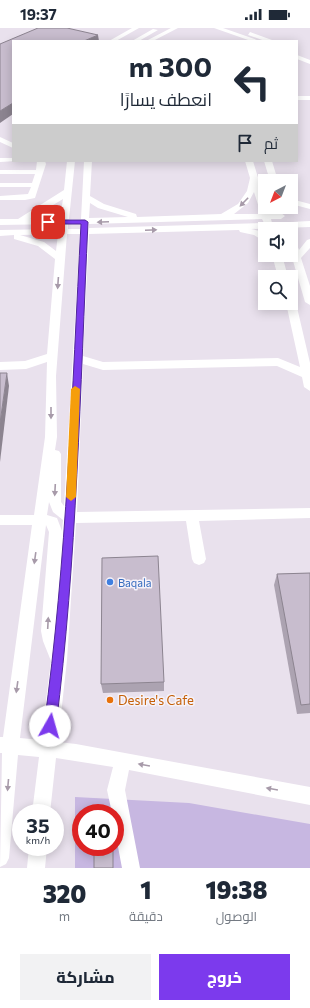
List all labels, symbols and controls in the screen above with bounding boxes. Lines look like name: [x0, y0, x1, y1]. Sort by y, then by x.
text: 19:37: [20, 5, 57, 23]
text: 300 m: [129, 49, 212, 83]
icon: left: [226, 56, 278, 108]
text: انعطف يسارًا: [120, 88, 212, 110]
icon: arrive: [234, 132, 256, 154]
text: ثم: [264, 134, 278, 152]
north arrow: [258, 174, 298, 214]
map controls: [258, 174, 298, 310]
one-way arrow: [239, 197, 249, 207]
pin: [31, 205, 65, 239]
icon: arrive: [37, 211, 59, 233]
one-way arrow: [97, 218, 109, 225]
button: sound: [258, 222, 298, 262]
one-way arrow: [145, 227, 158, 233]
button: search: [258, 270, 298, 310]
one-way arrow: [54, 277, 61, 289]
one-way arrow: [48, 407, 54, 420]
one-way arrow: [51, 484, 58, 496]
one-way arrow: [32, 552, 38, 564]
place label: Baqala: [118, 576, 152, 589]
marker: Baqala: [105, 577, 115, 587]
one-way arrow: [45, 617, 52, 629]
one-way arrow: [14, 681, 20, 693]
place label: Desire's Cafe: [118, 692, 194, 708]
marker: Desire's Cafe: [105, 695, 115, 705]
position arrow: [29, 705, 71, 747]
one-way arrow: [138, 762, 150, 768]
one-way arrow: [4, 779, 11, 791]
one-way arrow: [266, 786, 278, 792]
speed limit sign: 40: [72, 804, 124, 856]
text: 35: [26, 813, 50, 837]
text: km/h: [26, 834, 50, 846]
text: 1: [140, 875, 151, 904]
text: 19:38: [205, 875, 267, 904]
text: 320: [43, 879, 86, 908]
text: m: [59, 908, 70, 924]
text: دقيقة: [129, 908, 163, 924]
text: الوصول: [216, 908, 257, 924]
button: مشاركة: [20, 954, 151, 1000]
button: خروج: [159, 954, 290, 1000]

